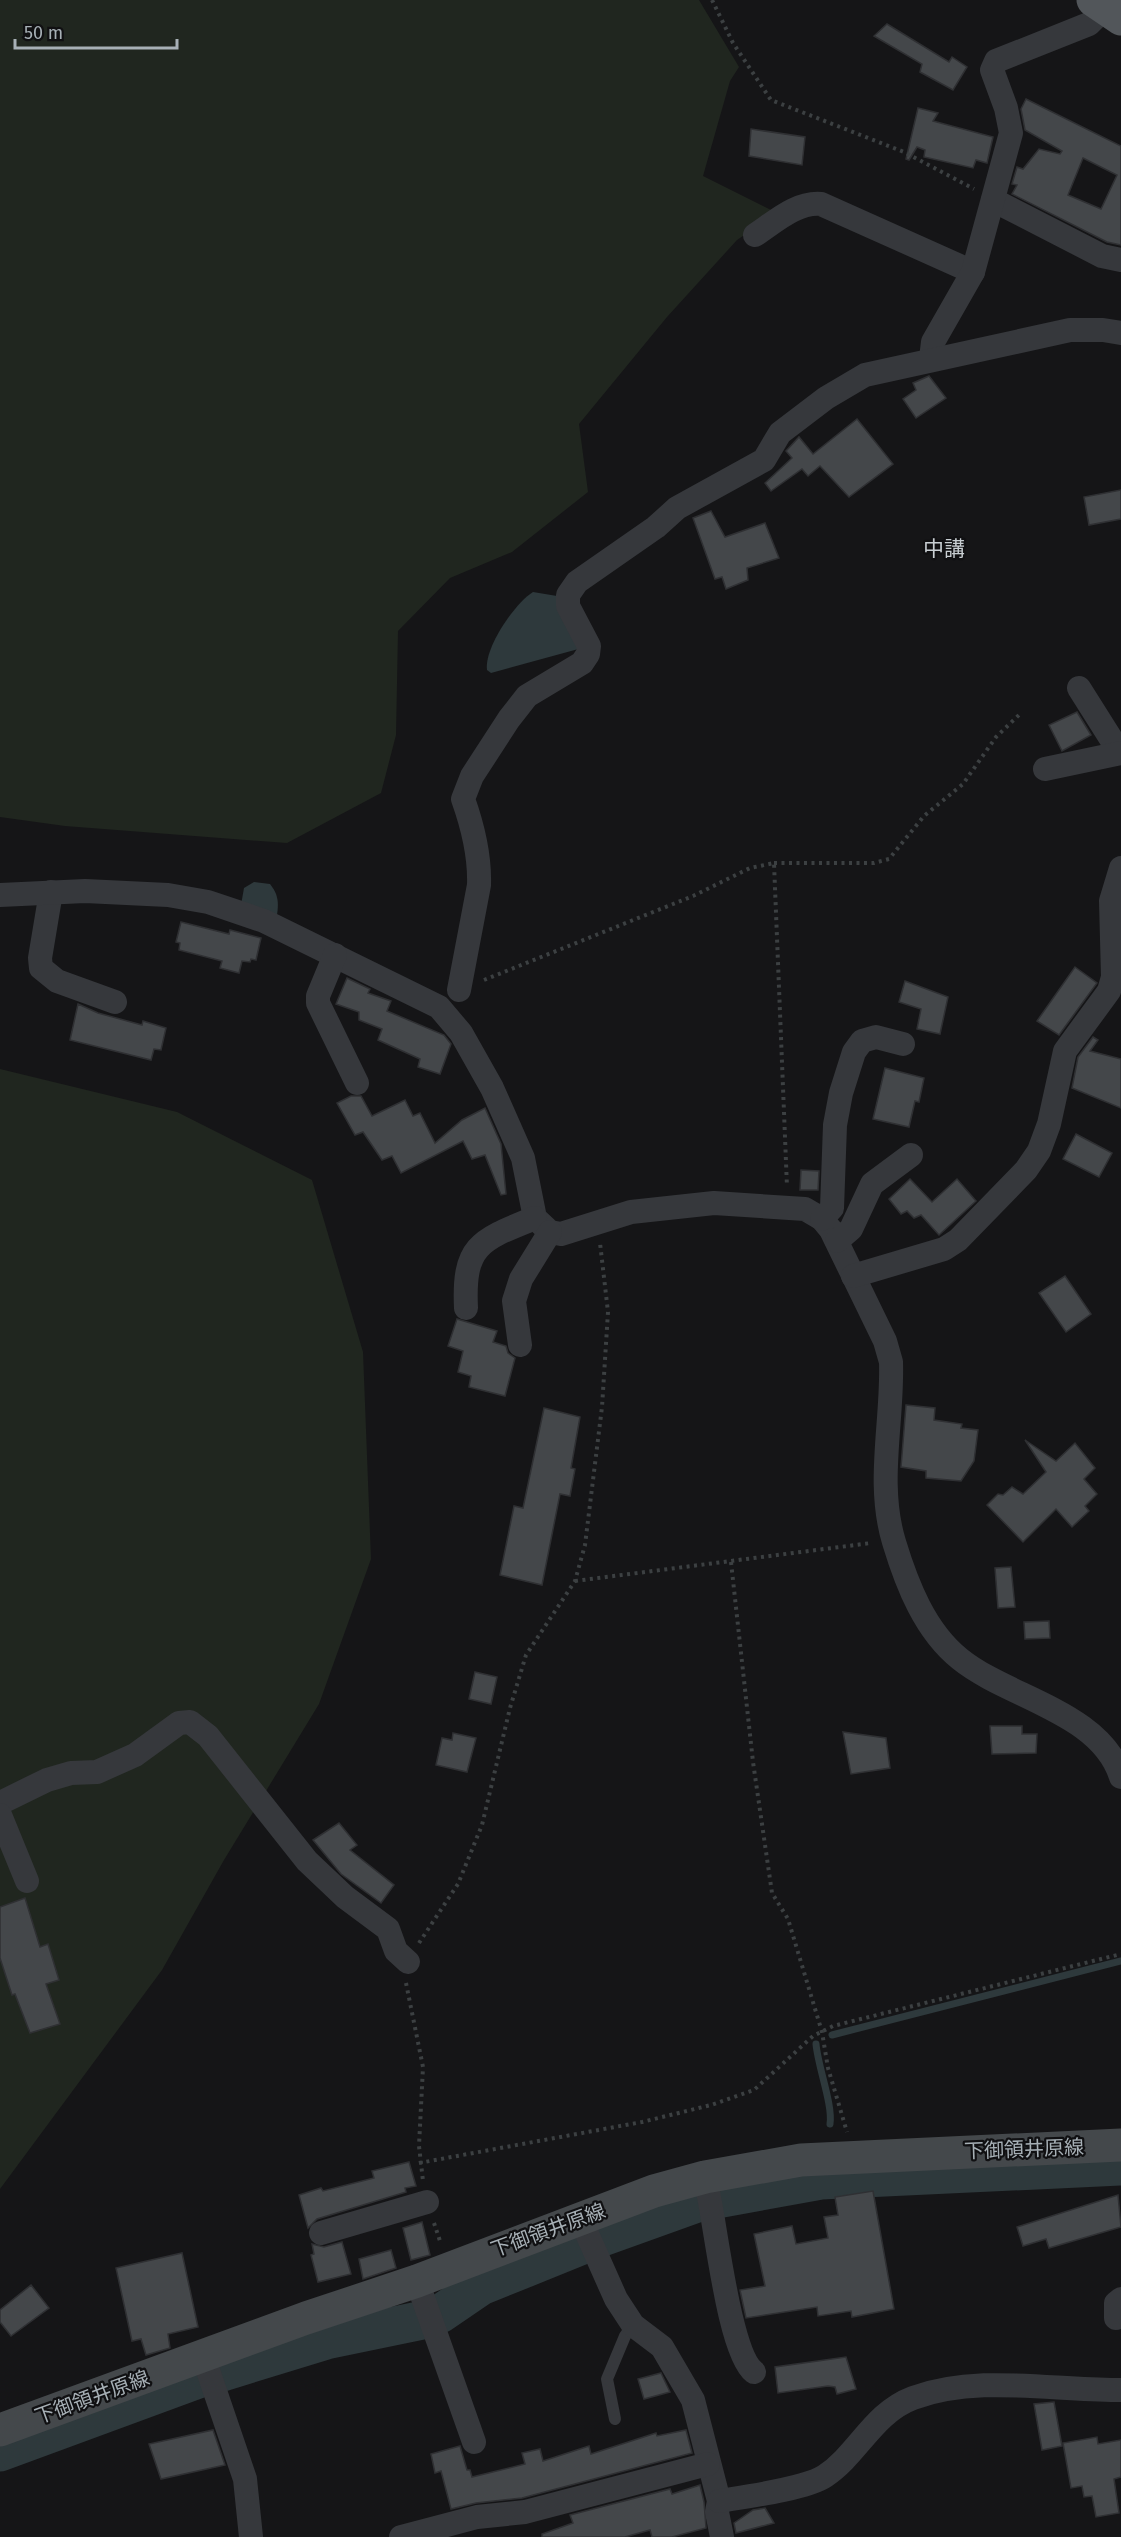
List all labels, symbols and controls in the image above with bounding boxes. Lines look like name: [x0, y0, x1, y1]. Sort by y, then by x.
scale bar: [15, 12, 177, 50]
text: 50 m: [24, 22, 63, 44]
district label: 中講: [923, 536, 965, 562]
street label: 下御領井原線: [964, 2135, 1084, 2163]
street label: 下御領井原線: [488, 2198, 608, 2262]
street label: 下御領井原線: [32, 2365, 152, 2429]

